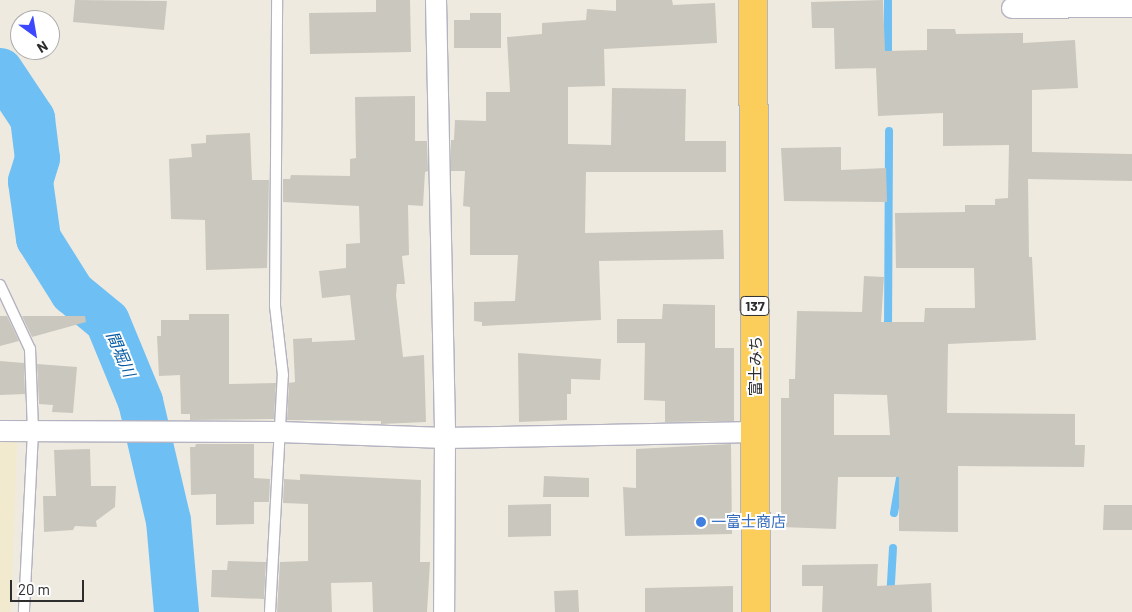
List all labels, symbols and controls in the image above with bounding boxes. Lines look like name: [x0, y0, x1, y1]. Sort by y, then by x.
north arrow: [10, 10, 60, 60]
text: N: [34, 38, 51, 57]
road number: 137: [740, 294, 770, 318]
water label: 間堀川: [103, 328, 139, 380]
street label: 富士みち: [747, 336, 765, 396]
place label: 一富士商店: [711, 513, 786, 531]
marker: 一富士商店: [695, 516, 707, 528]
scale bar: [12, 570, 86, 602]
text: 20 m: [18, 580, 50, 598]

